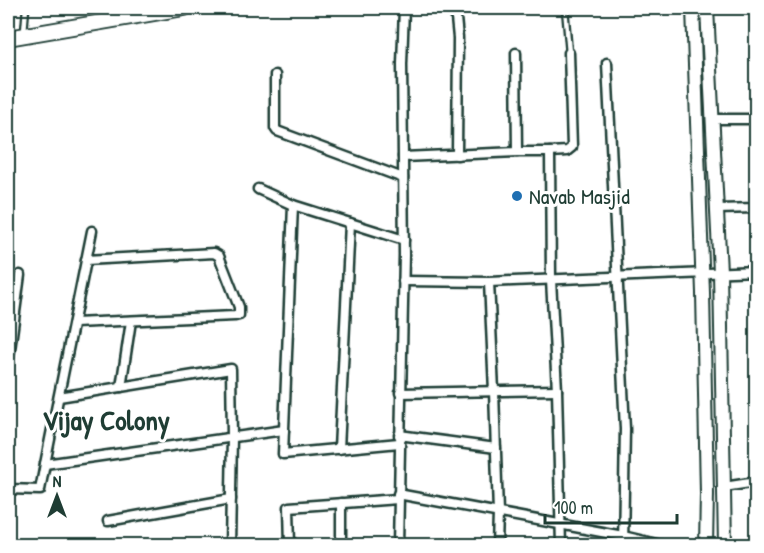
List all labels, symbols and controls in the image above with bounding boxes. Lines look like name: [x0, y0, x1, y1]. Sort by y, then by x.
place label: Navab Masjid: [529, 181, 630, 211]
marker: Navab Masjid: [510, 189, 524, 203]
district label: Vijay Colony: [42, 401, 170, 440]
north arrow: [27, 466, 87, 526]
text: N: [53, 470, 62, 492]
scale bar: [545, 487, 677, 525]
text: 100 m: [554, 495, 593, 520]

